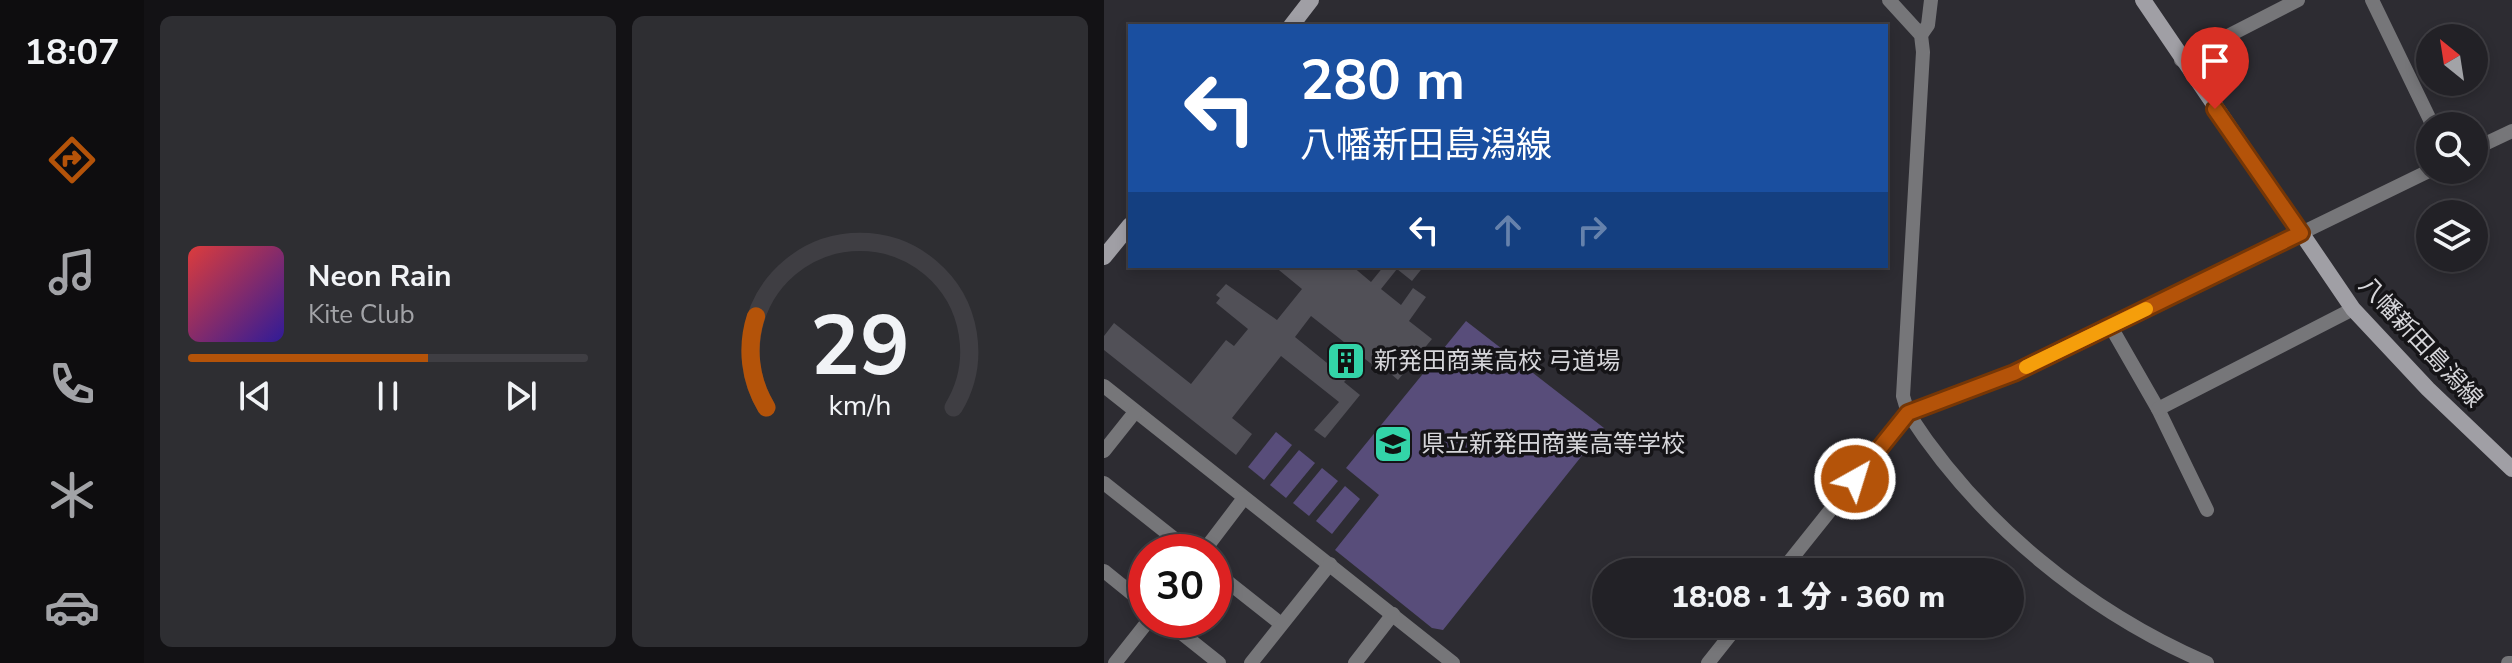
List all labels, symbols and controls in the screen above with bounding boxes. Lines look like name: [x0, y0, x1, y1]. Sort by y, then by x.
north arrow: [2416, 24, 2488, 96]
map controls: [2416, 24, 2488, 272]
pin: [2181, 27, 2249, 109]
text: 18:07: [24, 28, 120, 77]
icon: arrive: [2193, 39, 2237, 83]
text: 280 m: [1300, 42, 1465, 119]
icon: left: [1168, 56, 1272, 160]
button: search: [2416, 112, 2488, 184]
text: 八幡新田島潟線: [1300, 121, 1552, 170]
icon: directions: [44, 132, 100, 188]
button: layers: [2416, 200, 2488, 272]
icon: left: [1402, 208, 1446, 252]
icon: ahead: [1486, 208, 1530, 252]
icon: right: [1570, 208, 1614, 252]
icon: music: [44, 244, 100, 300]
text: Neon Rain: [308, 256, 452, 297]
street label: 八幡新田島潟線: [2352, 270, 2490, 414]
text: 29: [810, 289, 910, 402]
text: Kite Club: [308, 297, 415, 332]
building icon: 新発田商業高校 弓道場: [1325, 340, 1367, 382]
place label: 新発田商業高校 弓道場: [1374, 345, 1620, 377]
icon: phone: [44, 356, 100, 412]
icon: previous: [233, 374, 277, 418]
icon: pause: [366, 374, 410, 418]
icon: next: [499, 374, 543, 418]
text: km/h: [829, 386, 891, 425]
school or university icon: 県立新発田商業高等学校: [1372, 423, 1414, 465]
place label: 県立新発田商業高等学校: [1421, 428, 1685, 460]
position arrow: [1813, 437, 1897, 521]
icon: climate: [44, 467, 100, 523]
speed limit sign: 30: [1128, 534, 1232, 638]
text: 18:08 · 1 分 · 360 m: [1671, 577, 1945, 618]
icon: car: [44, 579, 100, 635]

